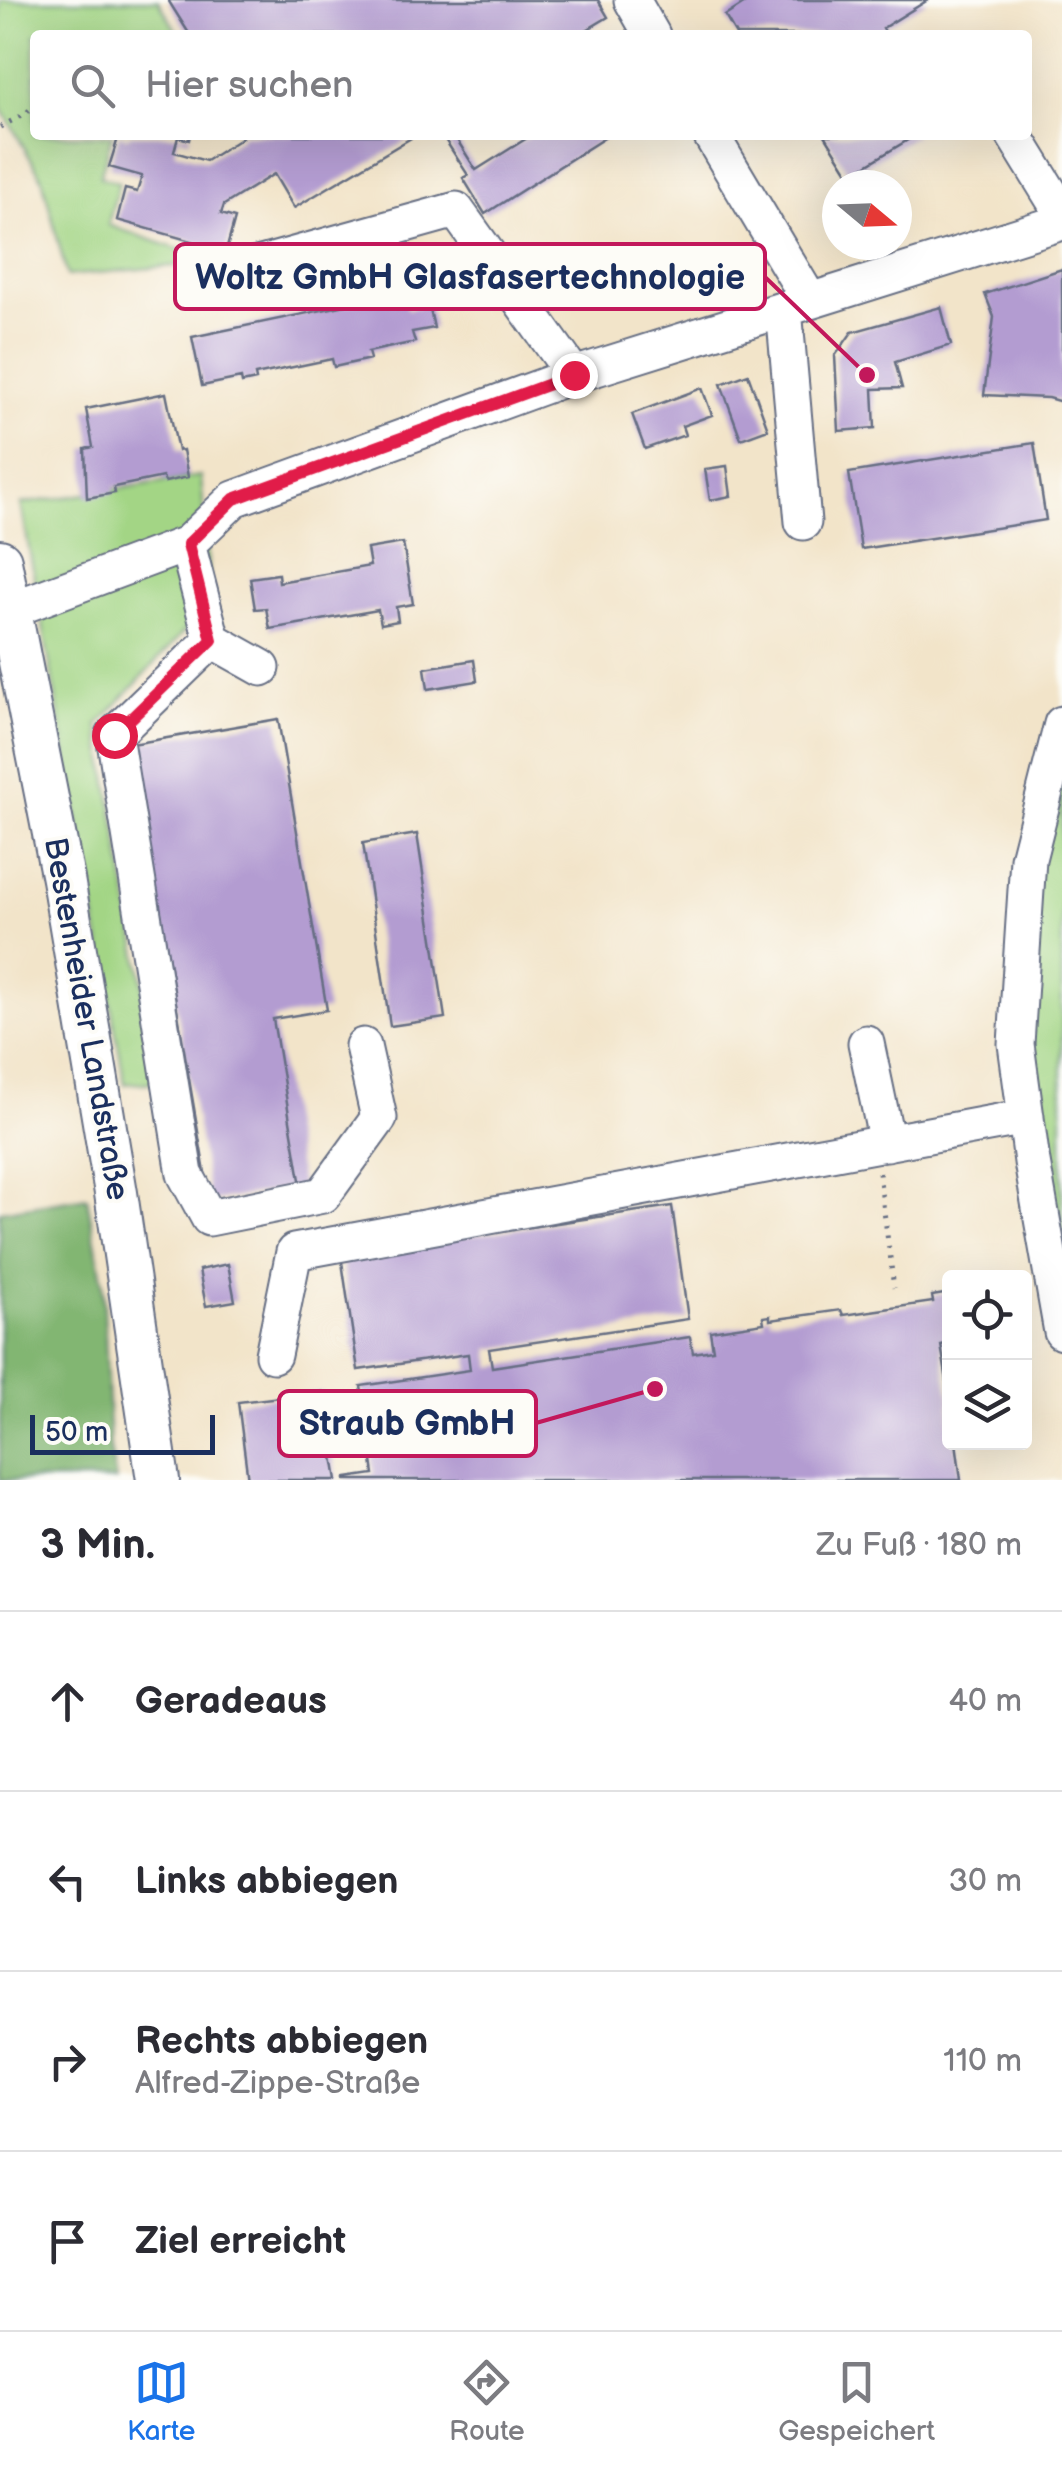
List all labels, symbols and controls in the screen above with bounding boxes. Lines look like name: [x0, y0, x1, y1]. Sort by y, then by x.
search box: [30, 30, 1032, 140]
icon: search: [65, 58, 120, 113]
text: Hier suchen: [145, 63, 353, 108]
north arrow: [822, 170, 912, 260]
callout: Woltz GmbH Glasfasertechnologie: [175, 244, 765, 309]
text: Woltz GmbH Glasfasertechnologie: [195, 257, 745, 300]
route end: [552, 353, 598, 399]
route start: [92, 713, 138, 759]
street label: Bestenheider Landstraße: [35, 835, 137, 1203]
map controls: [942, 1270, 1032, 1450]
button: locate: [942, 1270, 1032, 1360]
button: layers: [942, 1360, 1032, 1450]
callout: Straub GmbH: [279, 1391, 536, 1456]
text: Straub GmbH: [299, 1403, 515, 1446]
scale bar: [30, 1410, 215, 1454]
text: 50 m: [45, 1416, 108, 1449]
text: 3 Min.: [40, 1520, 155, 1571]
text: Zu Fuß · 180 m: [816, 1526, 1022, 1565]
icon: ahead: [40, 1674, 95, 1729]
text: Geradeaus: [135, 1679, 327, 1724]
text: 40 m: [949, 1682, 1022, 1721]
icon: left: [40, 1854, 95, 1909]
text: Links abbiegen: [135, 1859, 399, 1904]
text: 30 m: [948, 1862, 1022, 1901]
text: Rechts abbiegen: [135, 2019, 428, 2064]
icon: right: [40, 2034, 95, 2089]
text: 110 m: [943, 2042, 1022, 2081]
text: Alfred-Zippe-Straße: [135, 2064, 420, 2103]
icon: arrive: [40, 2214, 95, 2269]
text: Ziel erreicht: [135, 2219, 346, 2264]
tab: Karte: [127, 2355, 195, 2448]
tab: Route: [449, 2355, 525, 2448]
tab: Gespeichert: [778, 2355, 935, 2448]

